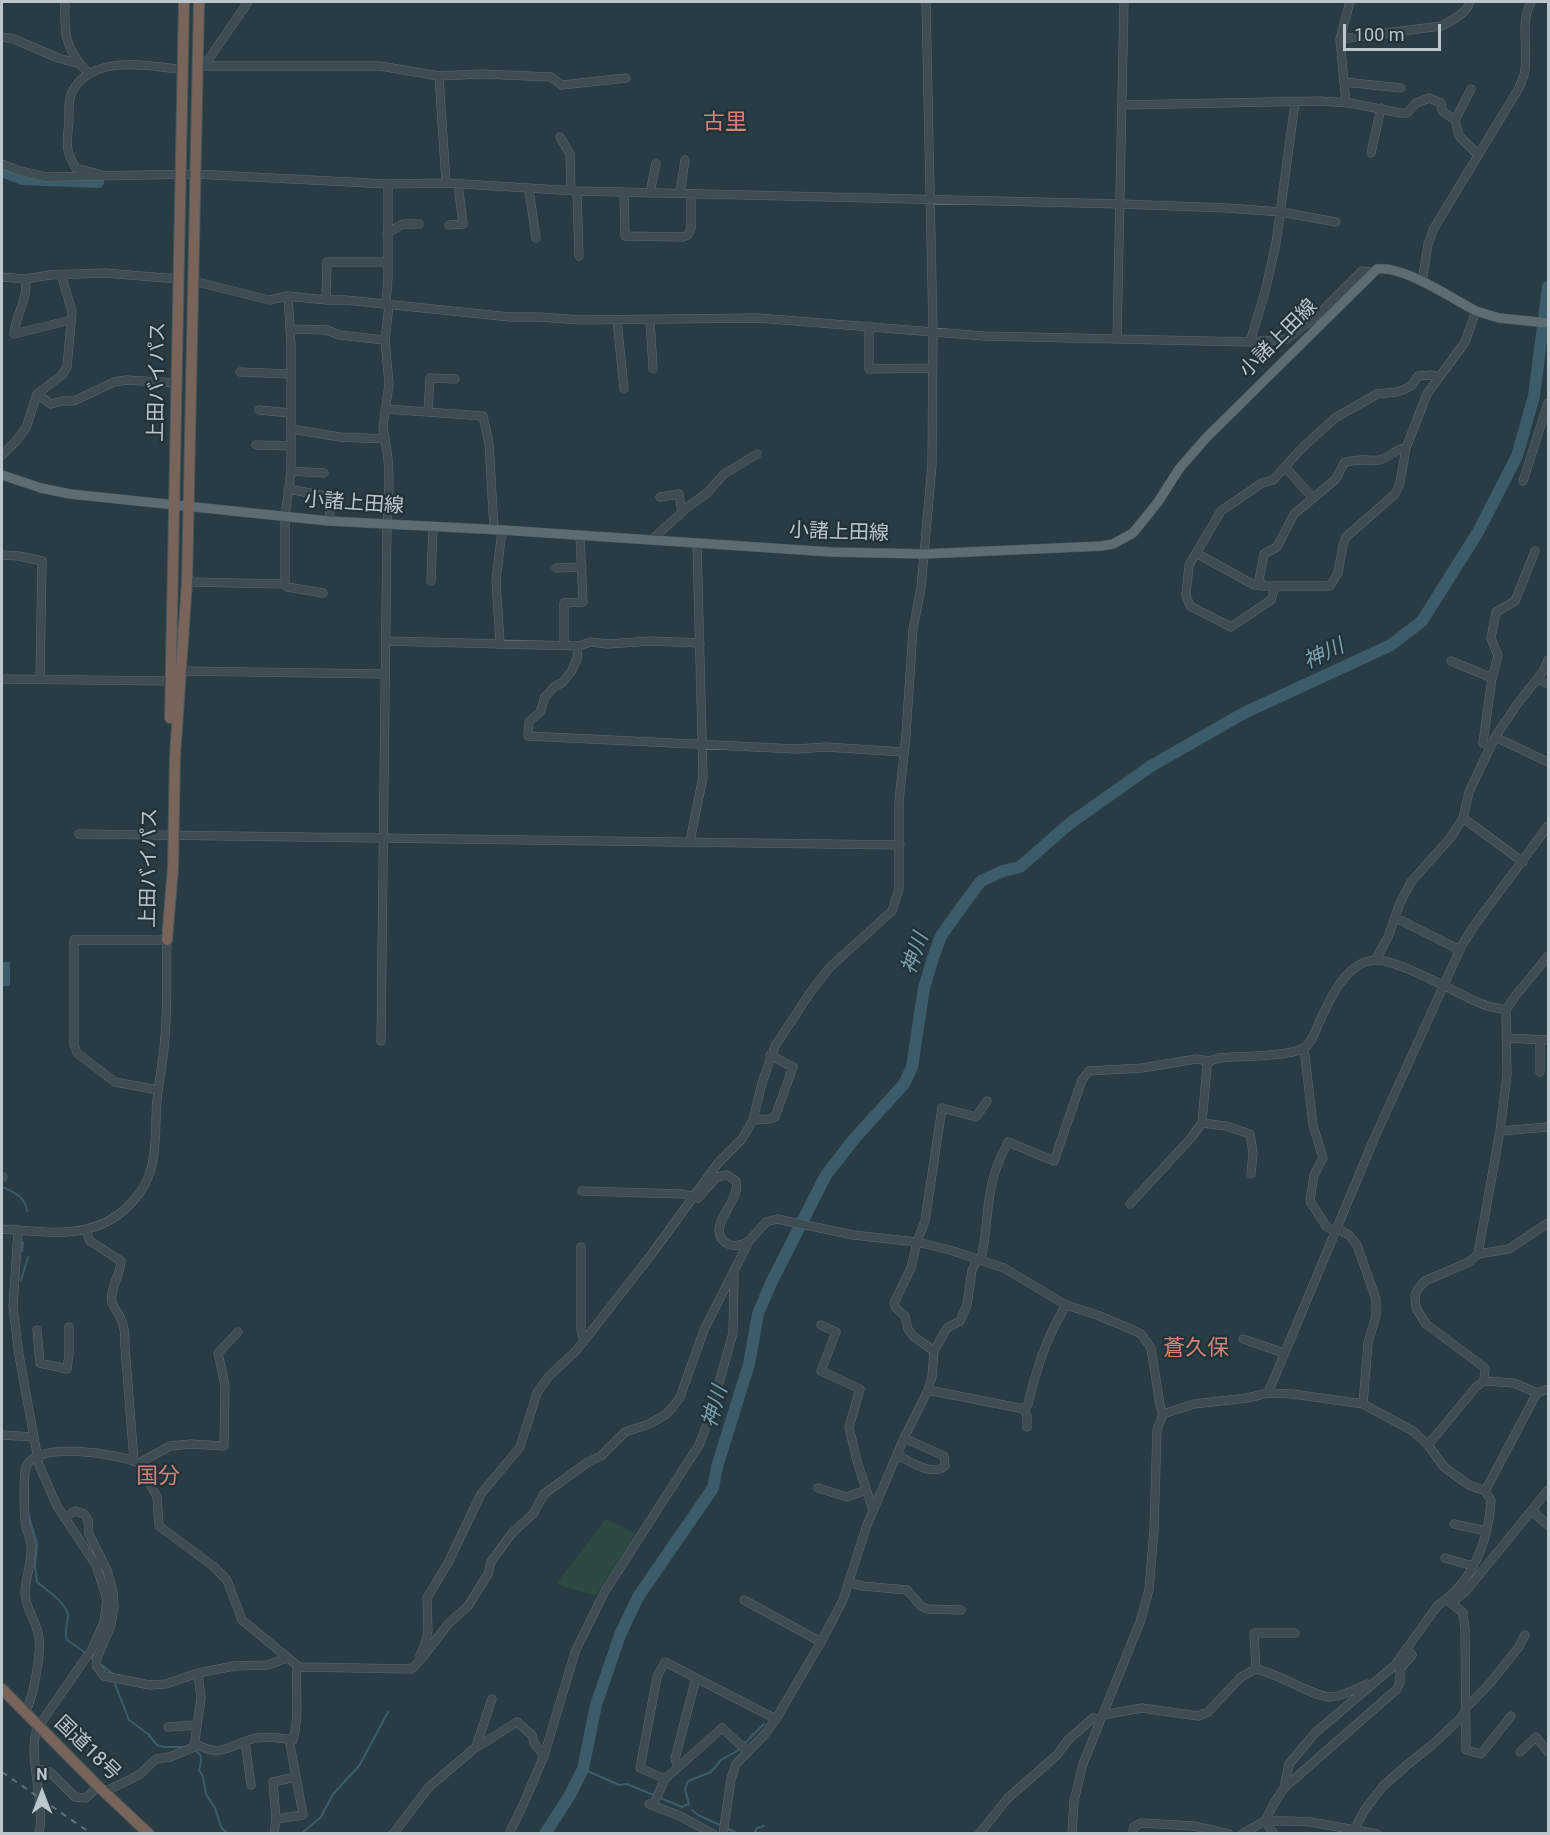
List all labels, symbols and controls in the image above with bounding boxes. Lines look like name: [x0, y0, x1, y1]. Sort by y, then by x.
scale bar: [1346, 12, 1444, 50]
text: 100 m: [1354, 24, 1405, 45]
district label: 古里: [703, 110, 747, 136]
street label: 小諸上田線: [1235, 295, 1323, 383]
street label: 上田バイパス: [145, 322, 171, 442]
street label: 小諸上田線: [303, 489, 405, 519]
street label: 小諸上田線: [789, 519, 889, 547]
water label: 神川: [1300, 635, 1348, 675]
street label: 上田バイパス: [137, 808, 163, 928]
water label: 神川: [897, 930, 935, 978]
district label: 蒼久保: [1163, 1336, 1229, 1362]
water label: 神川: [698, 1383, 734, 1431]
district label: 国分: [136, 1464, 180, 1490]
street label: 国道18号: [49, 1712, 125, 1786]
north arrow: [12, 1763, 72, 1823]
text: N: [36, 1765, 48, 1784]

